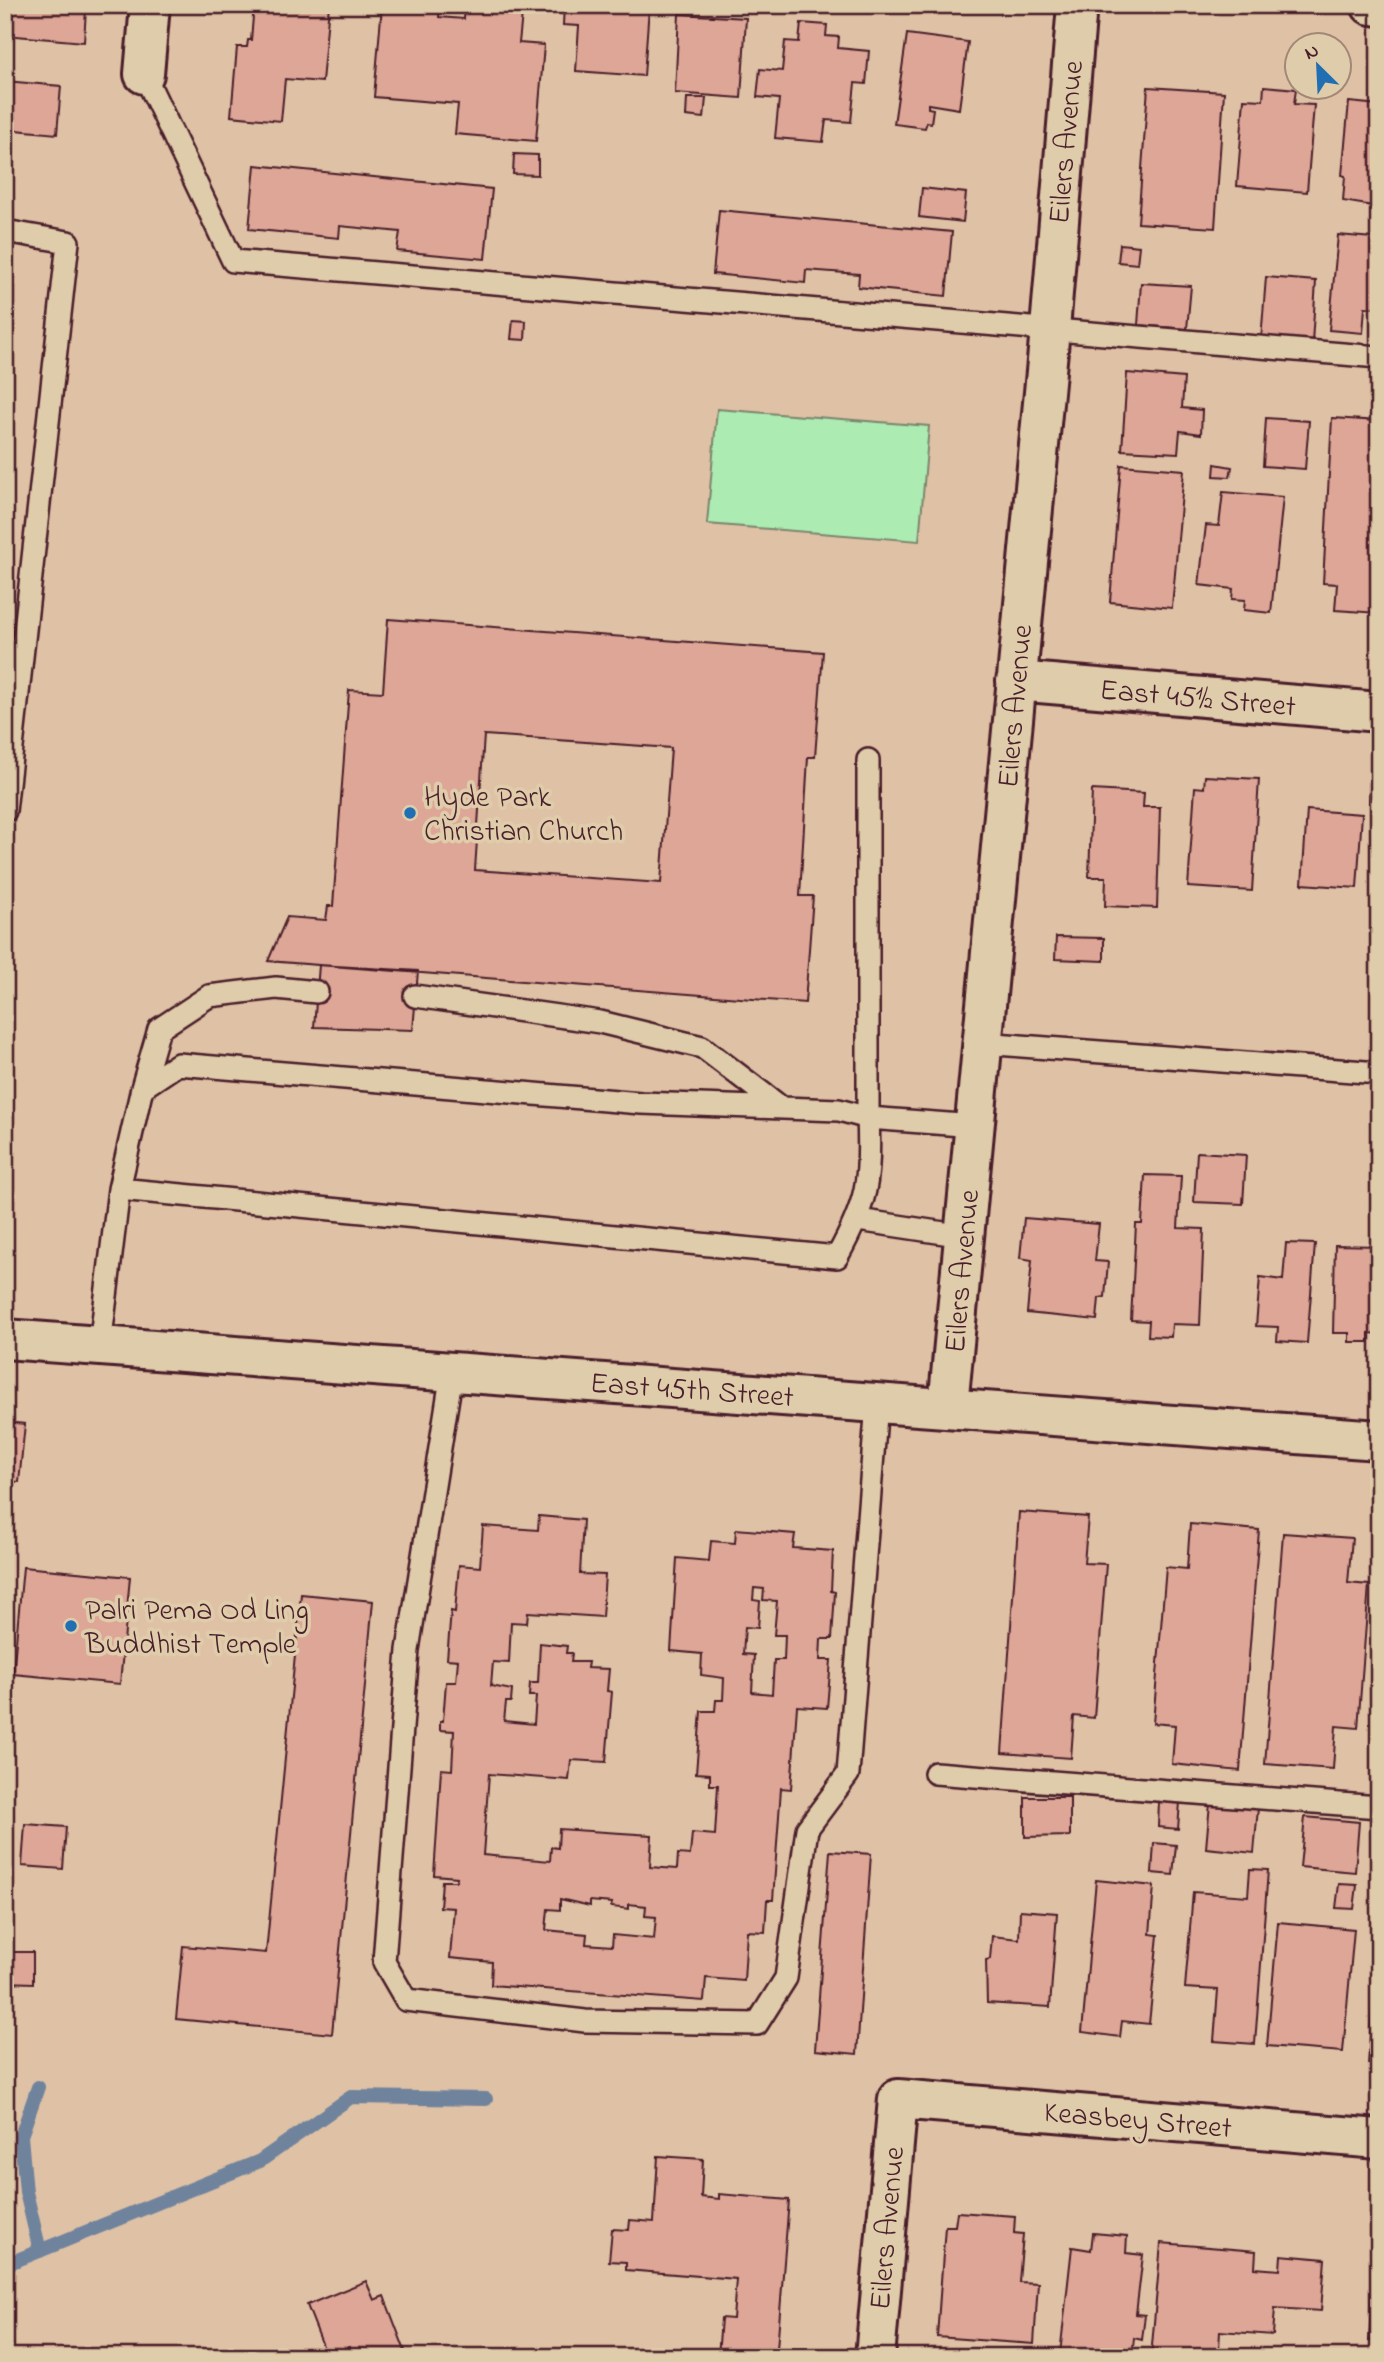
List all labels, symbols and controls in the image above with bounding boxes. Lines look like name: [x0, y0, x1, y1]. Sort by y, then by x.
north arrow: [1282, 32, 1352, 102]
text: N: [1301, 38, 1324, 68]
street label: Eilers Avenue: [1039, 58, 1097, 226]
street label: Eilers Avenue: [988, 622, 1046, 790]
street label: East 45½ Street: [1098, 669, 1298, 730]
place label: Hyde Park Christian Church: [424, 777, 623, 855]
marker: Hyde Park Christian Church: [402, 805, 418, 821]
street label: Eilers Avenue: [935, 1187, 993, 1355]
street label: East 45th Street: [588, 1363, 795, 1421]
place label: Palri Pema Od Ling Buddhist Temple: [84, 1590, 309, 1668]
marker: Palri Pema Od Ling Buddhist Temple: [63, 1618, 79, 1634]
street label: Keasbey Street: [1042, 2092, 1234, 2152]
street label: Eilers Avenue: [860, 2144, 918, 2312]

